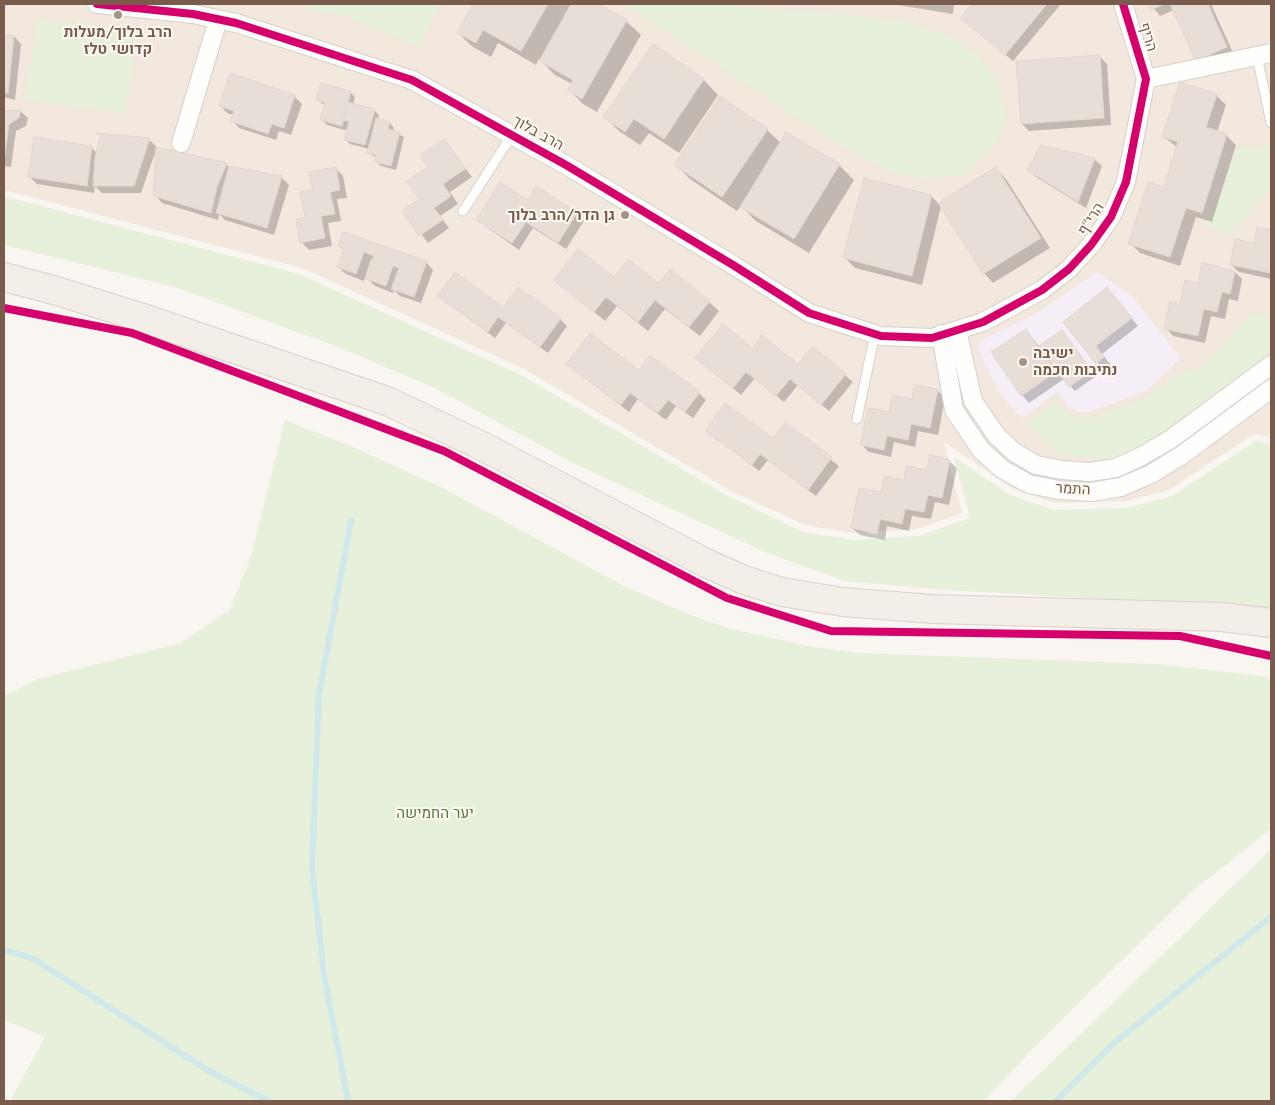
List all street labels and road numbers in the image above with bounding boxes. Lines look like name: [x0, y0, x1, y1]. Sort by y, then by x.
street label: הריף: [1135, 20, 1161, 54]
street label: הרב בלוך: [509, 112, 567, 154]
street label: הרי"ף: [1074, 199, 1108, 239]
street label: התמר: [1055, 479, 1091, 499]

